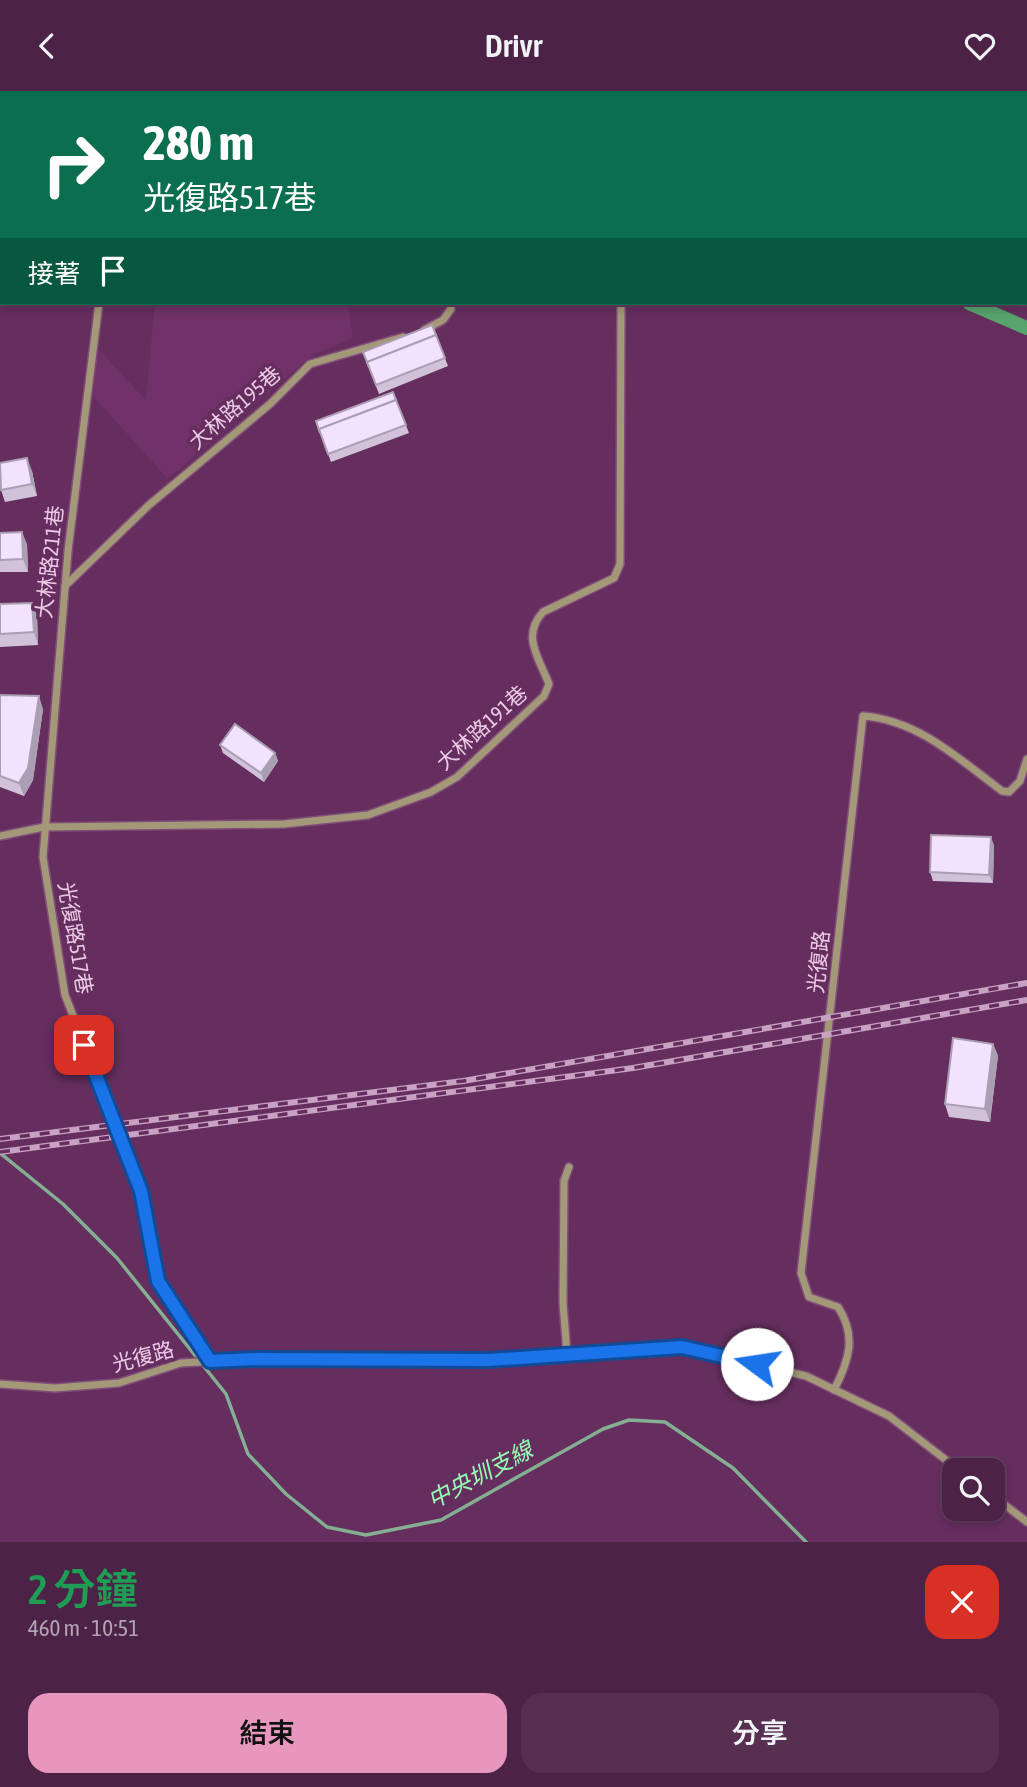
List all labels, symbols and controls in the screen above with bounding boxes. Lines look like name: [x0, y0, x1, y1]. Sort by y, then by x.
icon: back: [28, 27, 66, 65]
text: Drivr: [485, 27, 542, 64]
icon: heart: [961, 27, 999, 65]
text: 280 m: [143, 114, 254, 170]
icon: right: [28, 119, 119, 210]
text: 光復路517巷: [143, 179, 316, 216]
icon: arrive: [94, 252, 132, 290]
text: 接著: [28, 259, 80, 289]
street label: 大林路195巷: [184, 361, 285, 454]
street label: 大林路211巷: [31, 504, 67, 620]
street label: 大林路191巷: [431, 680, 532, 774]
street label: 光復路517巷: [54, 880, 98, 996]
street label: 光復路: [803, 929, 833, 994]
pin: [54, 1015, 114, 1075]
icon: arrive: [65, 1026, 103, 1064]
position arrow: [720, 1327, 794, 1401]
street label: 光復路: [109, 1336, 176, 1376]
water label: 中央圳支線: [423, 1435, 540, 1513]
map controls: [942, 1458, 1005, 1521]
button: search: [942, 1458, 1005, 1521]
text: 2 分鐘: [28, 1565, 138, 1613]
button: close: [925, 1565, 999, 1639]
text: 460 m · 10:51: [28, 1615, 139, 1641]
button: 結束: [28, 1693, 507, 1773]
button: 分享: [521, 1693, 999, 1773]

